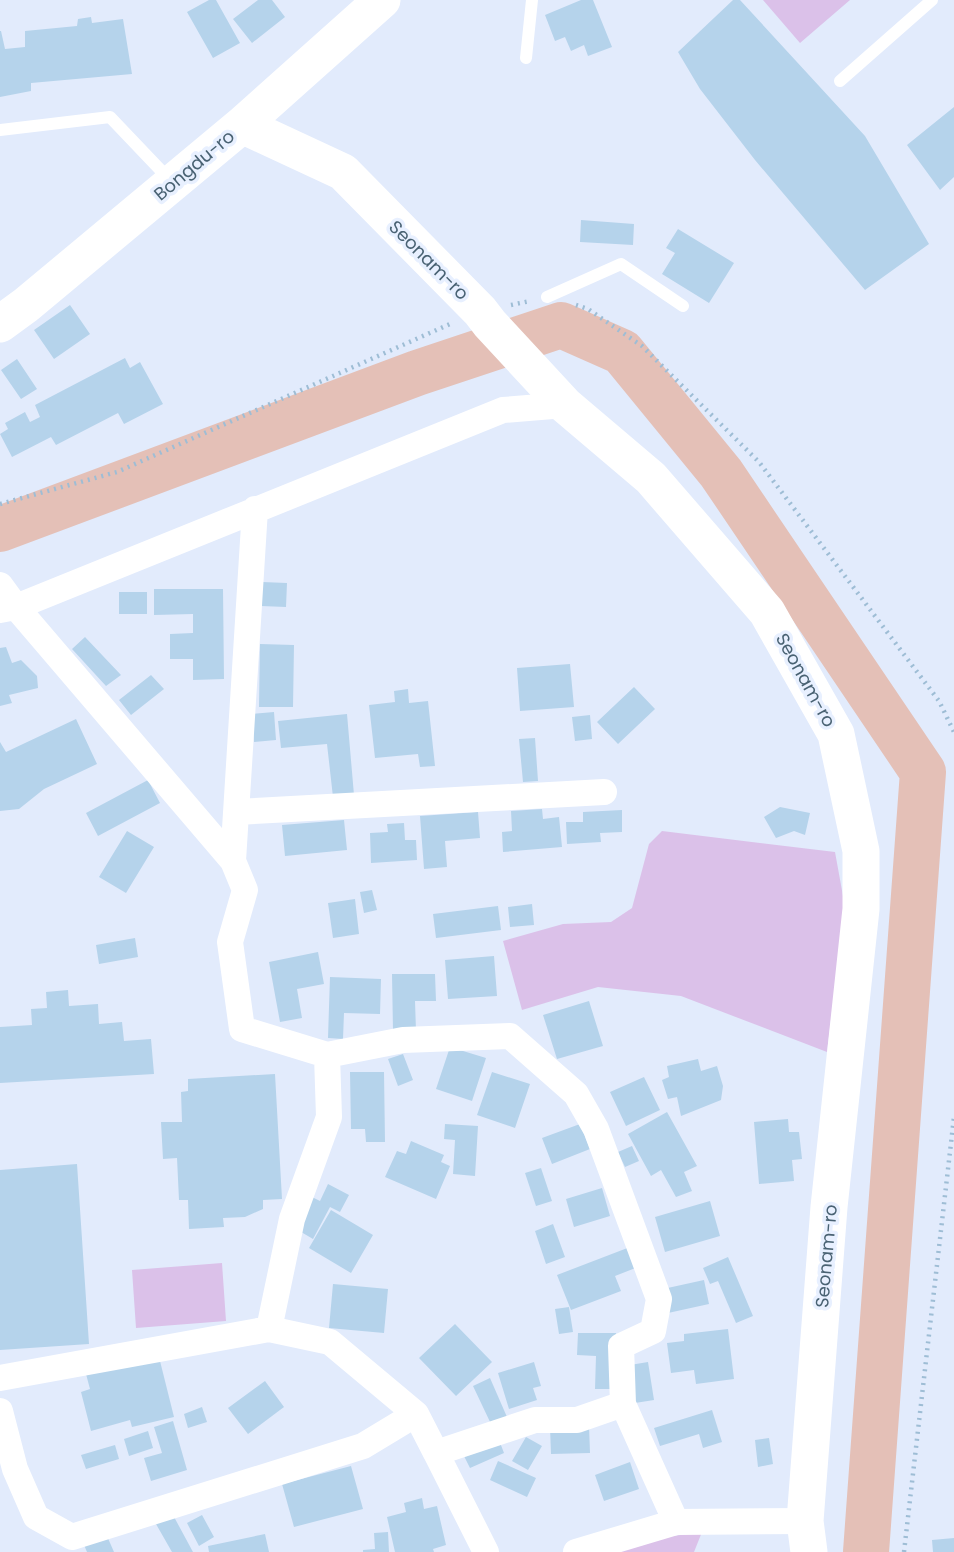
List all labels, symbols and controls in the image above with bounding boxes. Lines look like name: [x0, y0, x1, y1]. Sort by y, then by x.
street label: Bongdu-ro: [148, 124, 240, 206]
street label: Seonam-ro: [384, 215, 474, 305]
street label: Seonam-ro: [770, 629, 842, 731]
street label: Seonam-ro: [809, 1203, 843, 1309]

